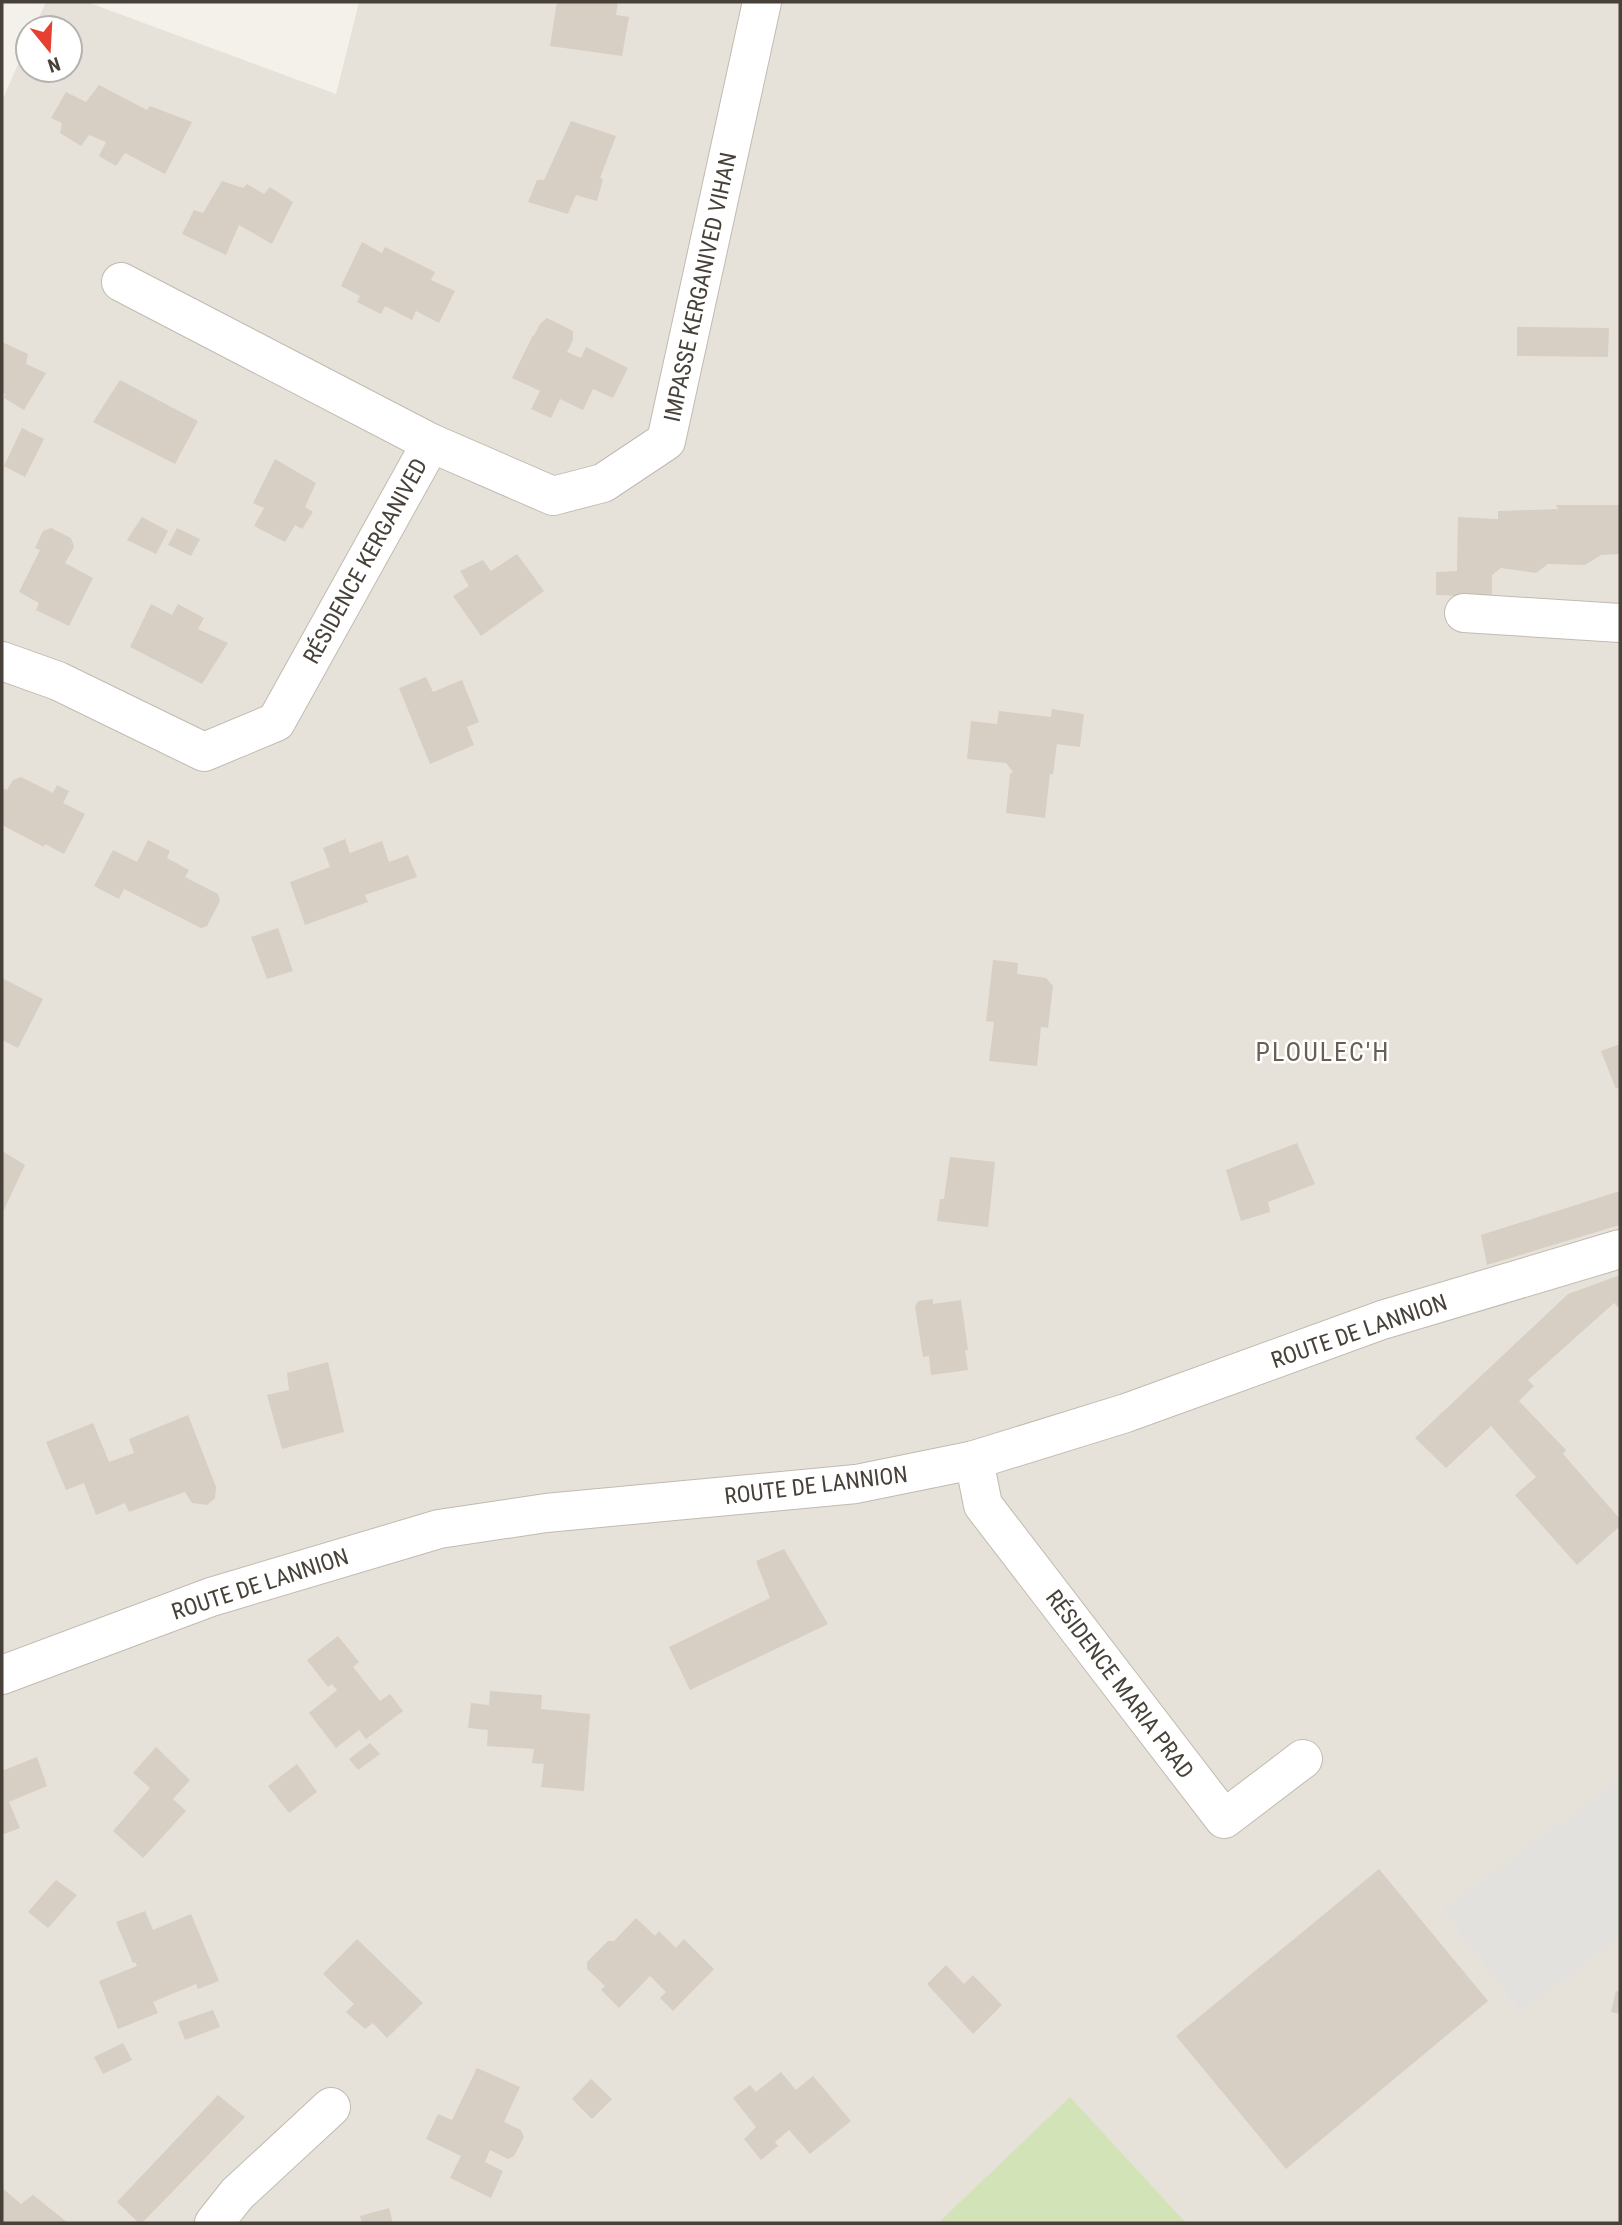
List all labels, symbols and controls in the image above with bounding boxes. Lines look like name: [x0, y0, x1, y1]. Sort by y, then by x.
north arrow: [14, 14, 84, 84]
text: N: [45, 52, 63, 77]
street label: IMPASSE KERGANIVED VIHAN: [659, 150, 742, 424]
street label: RÉSIDENCE KERGANIVED: [297, 453, 433, 669]
district label: PLOULEC'H: [1256, 1037, 1390, 1067]
street label: ROUTE DE LANNION: [1268, 1289, 1451, 1374]
street label: ROUTE DE LANNION: [723, 1461, 909, 1510]
street label: ROUTE DE LANNION: [168, 1543, 352, 1626]
street label: RÉSIDENCE MARIA PRAD: [1040, 1584, 1200, 1784]

